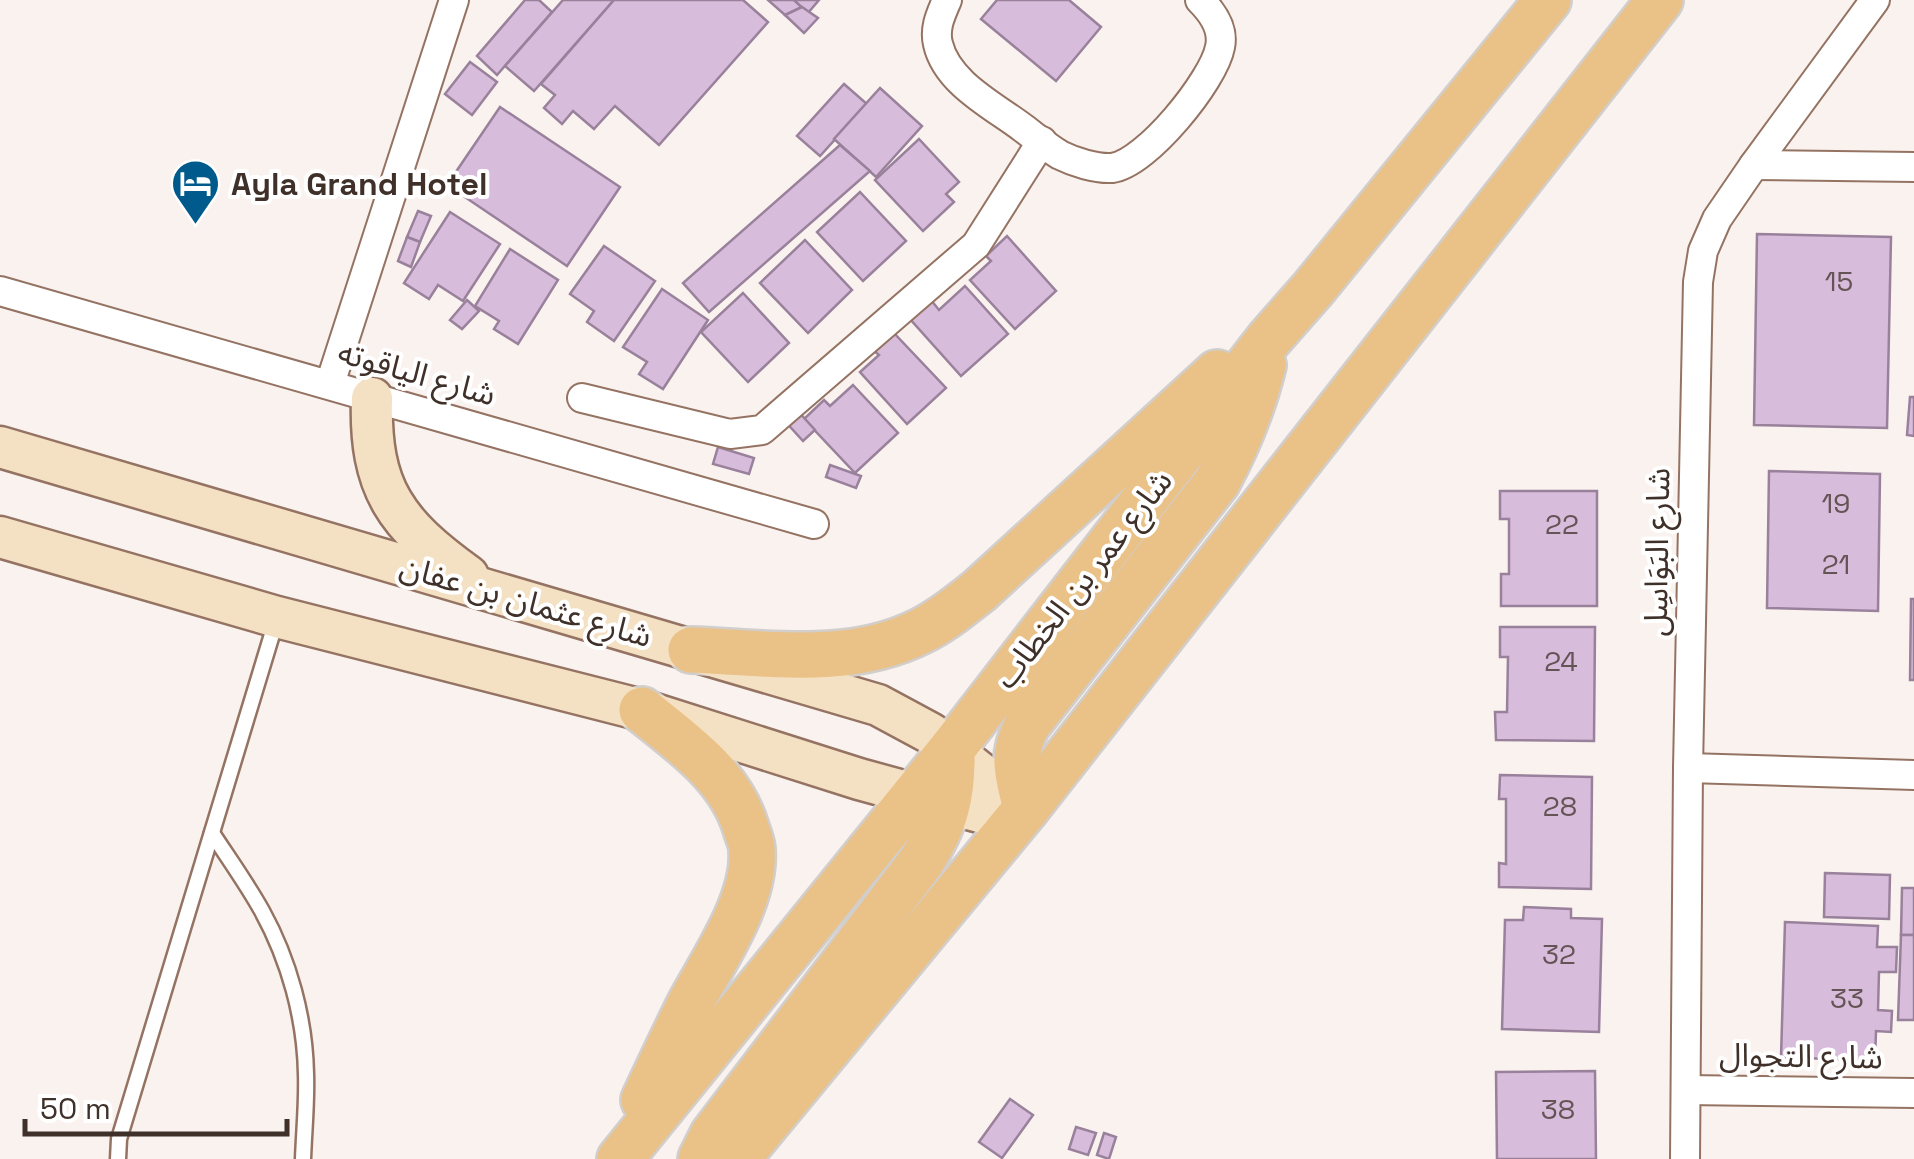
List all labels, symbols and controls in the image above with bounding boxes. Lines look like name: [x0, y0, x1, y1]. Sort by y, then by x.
hotel icon: Ayla Grand Hotel: [170, 158, 222, 226]
place label: Ayla Grand Hotel: [231, 164, 487, 204]
house number: 15: [1825, 263, 1853, 299]
street label: شارع الياقوته: [332, 331, 501, 418]
street label: شارع عمر بن الخطاب: [985, 462, 1184, 699]
street label: شارع البَوَاسِل: [1636, 467, 1682, 637]
house number: 19: [1822, 485, 1850, 521]
house number: 22: [1545, 506, 1579, 542]
street label: شارع عثمان بن عفان: [394, 546, 656, 660]
house number: 21: [1822, 546, 1850, 582]
house number: 24: [1544, 643, 1578, 679]
house number: 28: [1543, 788, 1577, 824]
house number: 32: [1542, 936, 1576, 972]
house number: 33: [1830, 980, 1864, 1016]
street label: شارع التجوال: [1719, 1035, 1883, 1081]
scale bar: [25, 1074, 288, 1136]
text: 50 m: [40, 1089, 111, 1128]
house number: 38: [1541, 1091, 1575, 1127]

